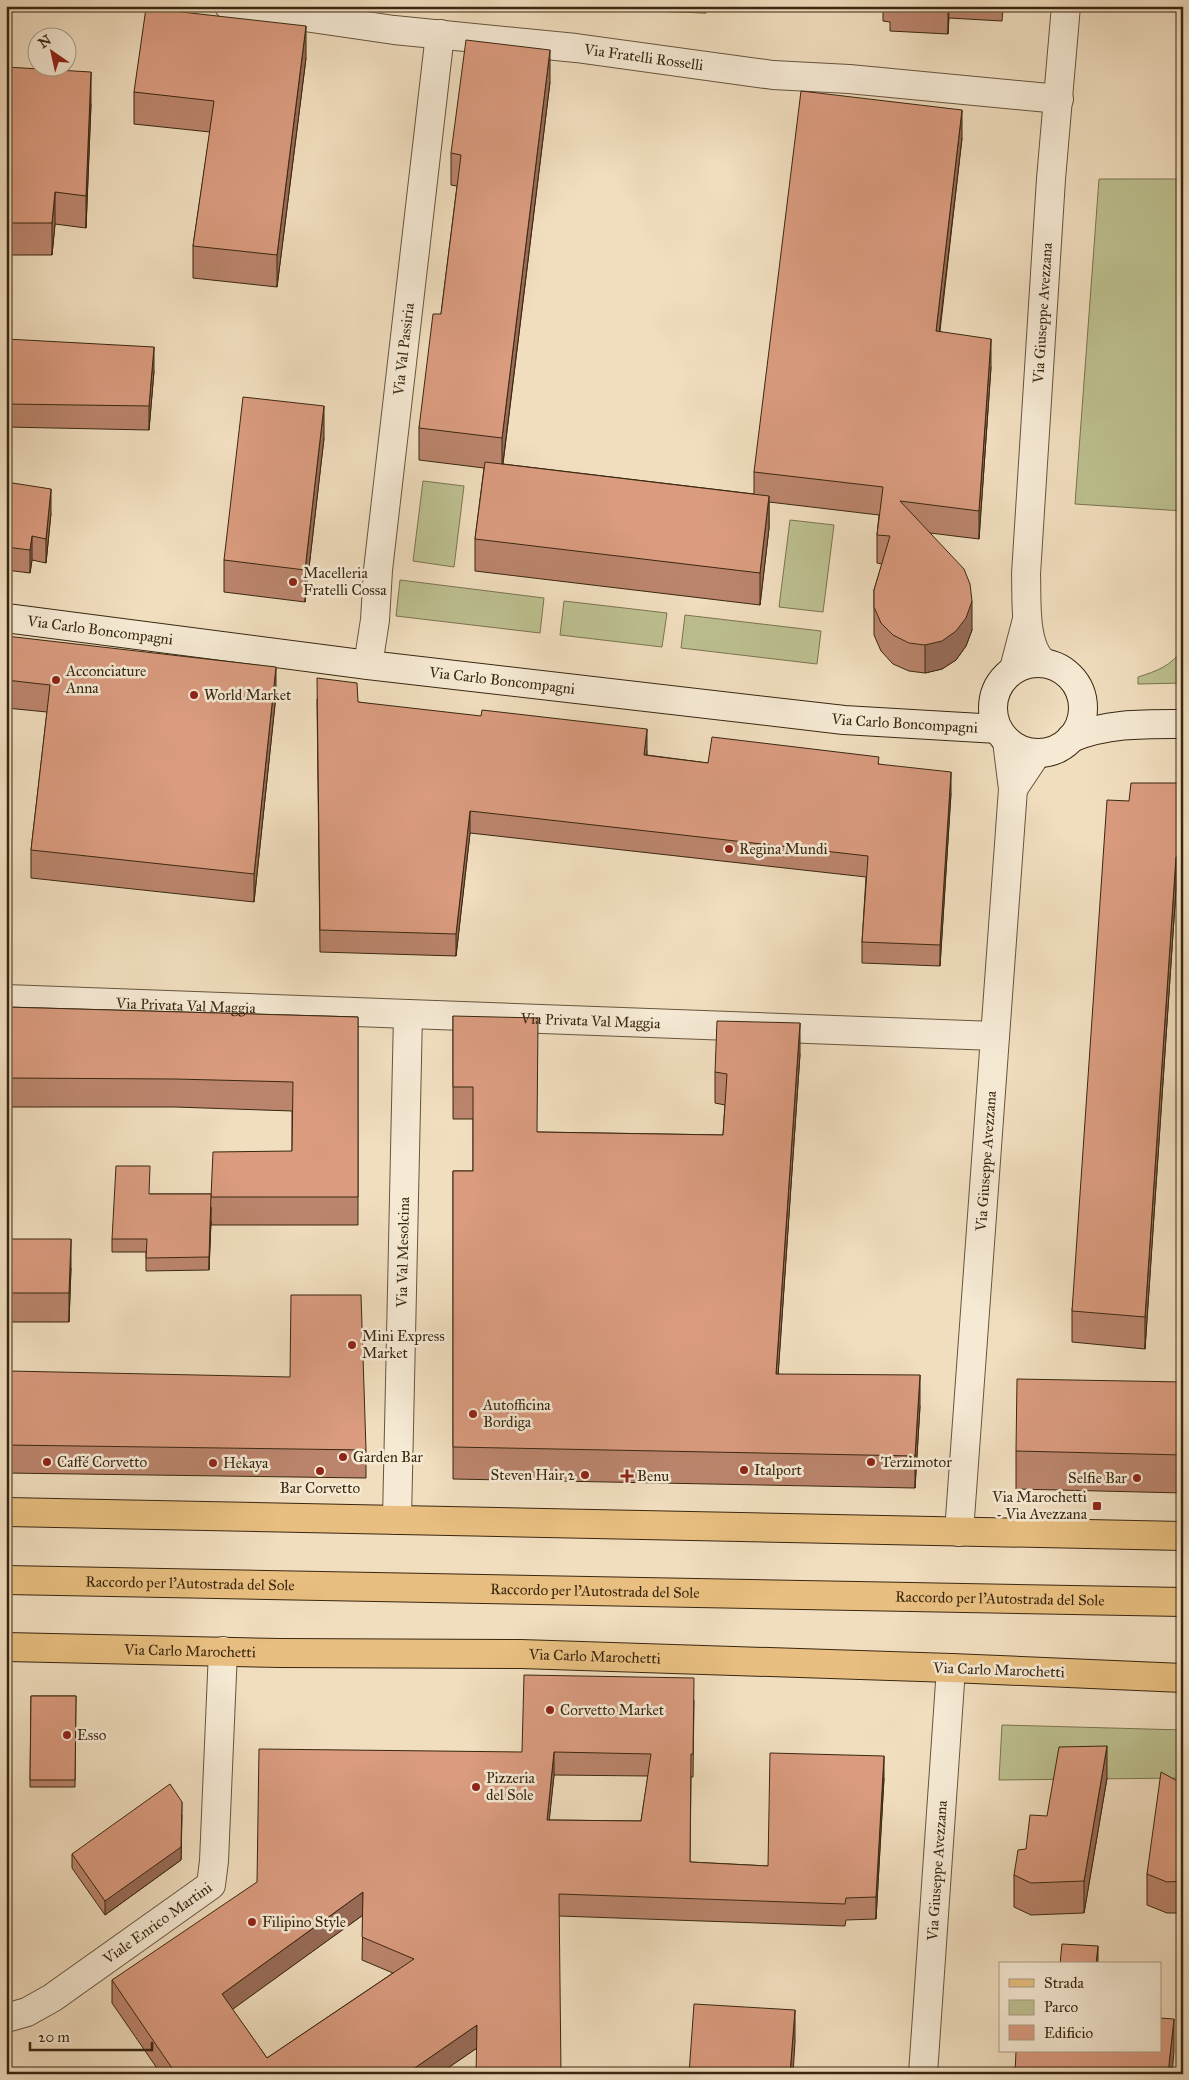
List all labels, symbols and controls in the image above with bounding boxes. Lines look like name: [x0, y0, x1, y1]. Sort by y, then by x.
north arrow: [28, 28, 78, 78]
text: N: [35, 31, 55, 52]
street label: Via Fratelli Rosselli: [582, 40, 705, 74]
street label: Via Giuseppe Avezzana: [1029, 241, 1056, 385]
street label: Via Val Passiria: [389, 301, 418, 397]
place label: Macelleria Fratelli Cossa: [303, 564, 387, 599]
marker: Macelleria Fratelli Cossa: [287, 576, 299, 588]
street label: Via Carlo Boncompagni: [25, 612, 174, 649]
place label: Acconciature Anna: [65, 662, 146, 697]
street label: Via Carlo Boncompagni: [427, 663, 576, 698]
marker: Acconciature Anna: [50, 674, 62, 686]
place label: World Market: [204, 686, 292, 704]
marker: World Market: [188, 689, 200, 701]
street label: Via Carlo Boncompagni: [830, 710, 978, 737]
place label: Regina Mundi: [739, 840, 828, 858]
marker: Regina Mundi: [723, 843, 735, 855]
street label: Via Privata Val Maggia: [115, 994, 257, 1017]
street label: Via Privata Val Maggia: [519, 1009, 661, 1033]
street label: Via Giuseppe Avezzana: [972, 1089, 1000, 1233]
street label: Via Val Mesolcina: [393, 1196, 413, 1309]
place label: Mini Express Market: [362, 1327, 445, 1362]
marker: Mini Express Market: [346, 1339, 358, 1351]
place label: Autofficina Bordiga: [482, 1396, 551, 1431]
marker: Autofficina Bordiga: [467, 1408, 479, 1420]
place label: Garden Bar: [353, 1448, 423, 1466]
marker: Garden Bar: [337, 1451, 349, 1463]
place label: Caffé Corvetto: [57, 1453, 148, 1471]
place label: Terzimotor: [881, 1453, 952, 1471]
place label: Hekaya: [223, 1454, 269, 1472]
marker: Caffé Corvetto: [41, 1456, 53, 1468]
marker: Terzimotor: [865, 1456, 877, 1468]
marker: Hekaya: [207, 1457, 219, 1469]
place label: Italport: [754, 1461, 803, 1479]
marker: Italport: [738, 1464, 750, 1476]
marker: Bar Corvetto: [314, 1465, 326, 1477]
place label: Steven Hair 2: [491, 1466, 576, 1484]
place label: Benu: [637, 1467, 669, 1485]
marker: Steven Hair 2: [579, 1469, 591, 1481]
place label: Selfie Bar: [1068, 1469, 1127, 1487]
marker: Benu: [621, 1470, 633, 1482]
marker: Selfie Bar: [1131, 1472, 1143, 1484]
place label: Bar Corvetto: [280, 1479, 360, 1497]
place label: Via Marochetti - Via Avezzana: [991, 1488, 1088, 1523]
marker: Via Marochetti - Via Avezzana: [1091, 1500, 1103, 1512]
street label: Raccordo per l'Autostrada del Sole: [85, 1572, 295, 1594]
street label: Raccordo per l'Autostrada del Sole: [490, 1580, 700, 1602]
street label: Raccordo per l'Autostrada del Sole: [895, 1588, 1105, 1610]
street label: Via Carlo Marochetti: [123, 1641, 256, 1661]
street label: Via Carlo Marochetti: [528, 1645, 661, 1668]
street label: Via Carlo Marochetti: [932, 1659, 1065, 1681]
place label: Corvetto Market: [560, 1701, 665, 1719]
marker: Corvetto Market: [544, 1704, 556, 1716]
place label: Esso: [77, 1726, 107, 1744]
marker: Esso: [61, 1729, 73, 1741]
place label: Pizzeria del Sole: [486, 1769, 536, 1804]
marker: Pizzeria del Sole: [470, 1781, 482, 1793]
street label: Via Giuseppe Avezzana: [923, 1799, 951, 1942]
street label: Viale Enrico Martini: [99, 1878, 216, 1968]
place label: Filipino Style: [262, 1913, 346, 1931]
marker: Filipino Style: [246, 1916, 258, 1928]
legend: [999, 1962, 1162, 2052]
text: Strada: [1044, 1974, 1084, 1992]
text: Parco: [1044, 1998, 1079, 2016]
scale bar: [30, 2020, 152, 2052]
text: Edificio: [1044, 2024, 1093, 2042]
text: 20 m: [38, 2028, 70, 2046]

